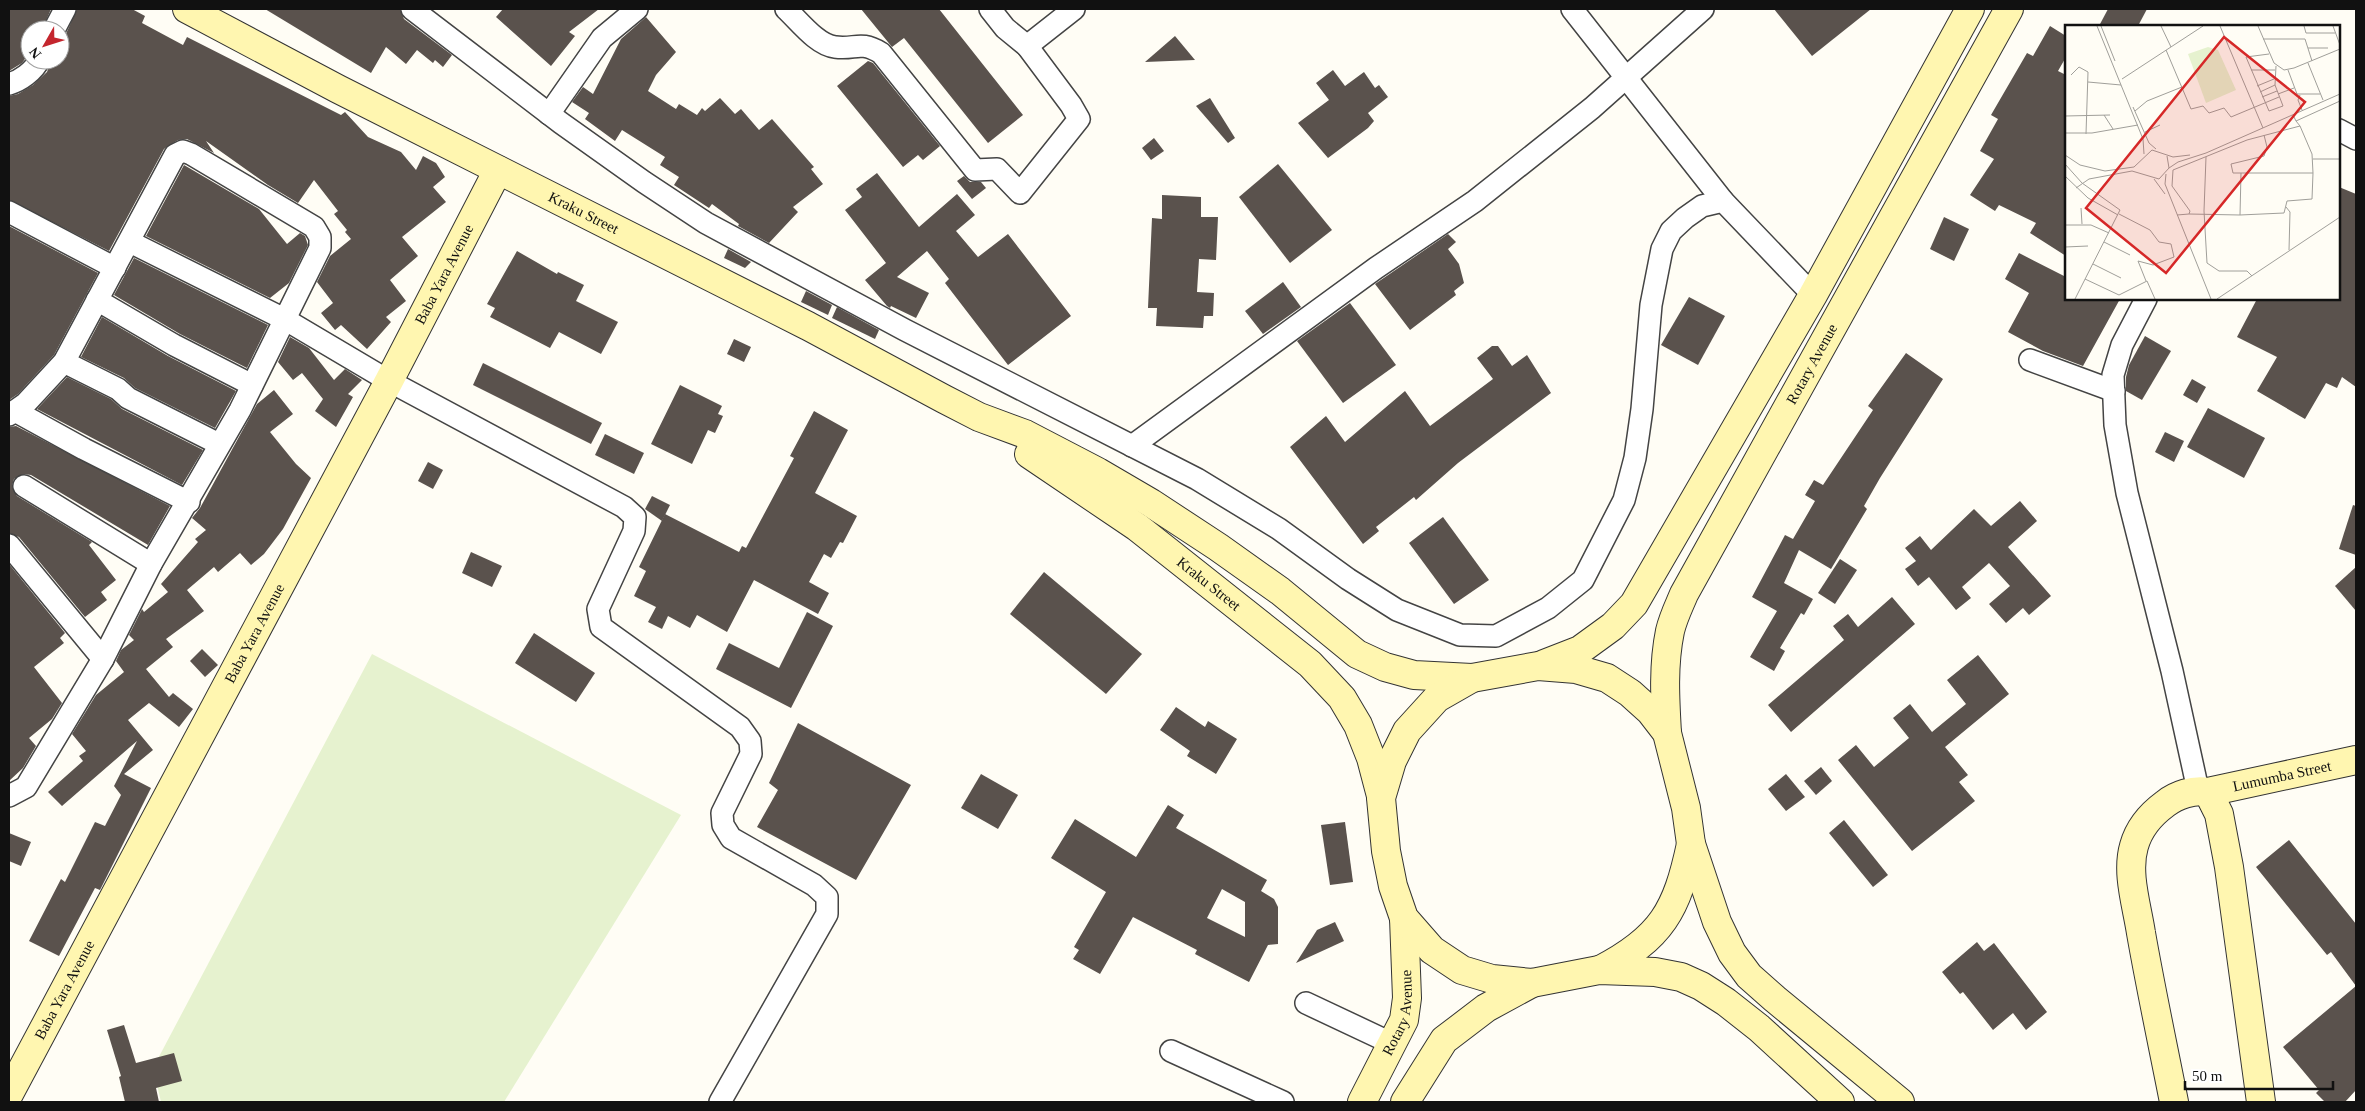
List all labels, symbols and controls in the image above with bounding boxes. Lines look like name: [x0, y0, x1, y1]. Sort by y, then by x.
north arrow: [20, 20, 70, 70]
inset map: [2065, 25, 2340, 300]
text: N: [26, 44, 44, 62]
street label: Kraku Street: [546, 189, 622, 238]
street label: Baba Yara Avenue: [412, 221, 477, 327]
street label: Rotary Avenue: [1783, 321, 1841, 407]
street label: Kraku Street: [1174, 554, 1244, 614]
street label: Baba Yara Avenue: [222, 581, 288, 686]
street label: Lumumba Street: [2231, 757, 2334, 794]
street label: Baba Yara Avenue: [32, 937, 98, 1042]
street label: Rotary Avenue: [1379, 969, 1415, 1058]
scale bar: [2185, 1058, 2332, 1090]
text: 50 m: [2192, 1068, 2223, 1084]

